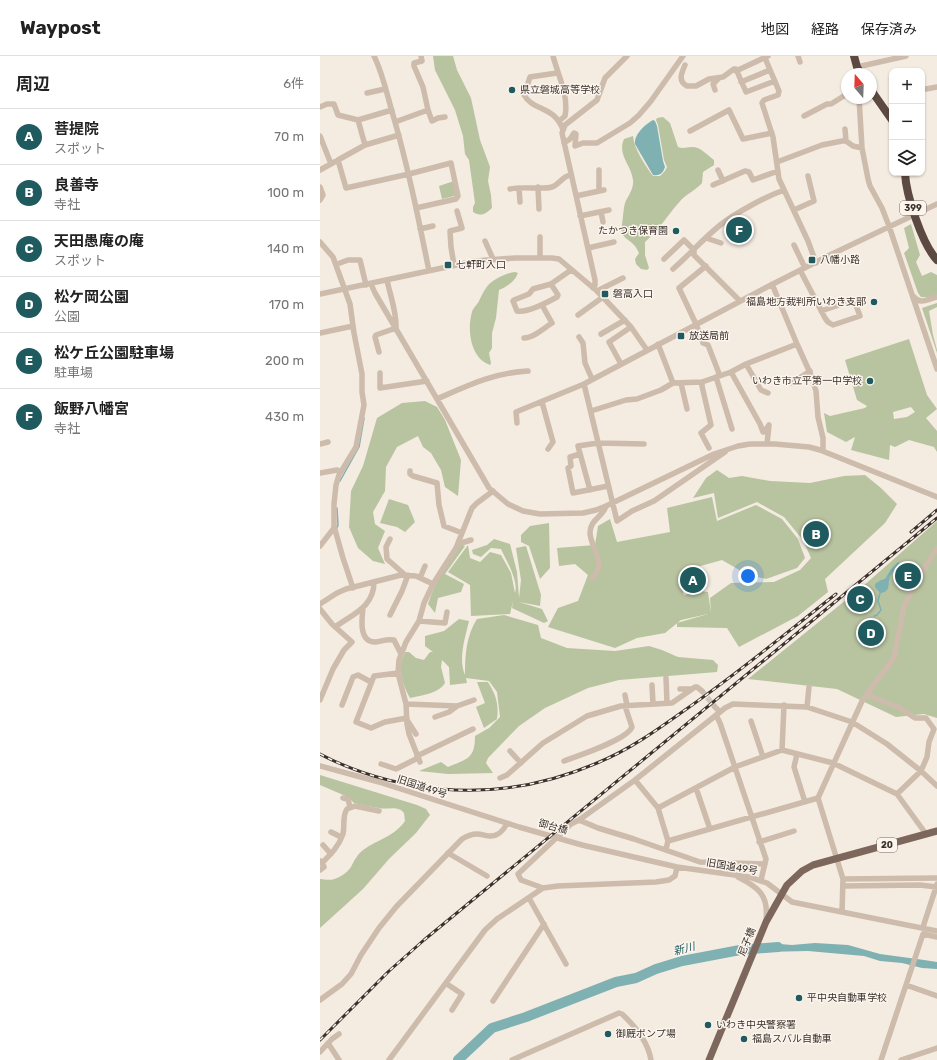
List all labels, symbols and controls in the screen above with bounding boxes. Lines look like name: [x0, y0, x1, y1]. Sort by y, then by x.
text: Waypost: [20, 16, 101, 39]
text: 地図: [761, 21, 789, 38]
text: 経路: [811, 21, 839, 38]
text: 保存済み: [861, 21, 917, 38]
north arrow: [841, 68, 877, 104]
map controls: [889, 68, 925, 176]
button: +: [889, 68, 925, 104]
text: 周辺: [16, 74, 50, 94]
text: 6件: [283, 76, 304, 91]
place label: 県立磐城高等学校: [520, 84, 600, 96]
marker: 県立磐城高等学校: [507, 85, 517, 95]
button: −: [889, 104, 925, 140]
text: 菩提院: [54, 120, 99, 138]
text: A: [24, 129, 34, 144]
text: 70 m: [274, 129, 304, 144]
button: layers: [889, 140, 925, 176]
text: スポット: [54, 141, 106, 156]
text: 良善寺: [54, 176, 99, 194]
text: B: [24, 185, 34, 200]
text: 100 m: [267, 185, 304, 200]
text: 寺社: [54, 197, 80, 212]
road number: 399: [900, 201, 926, 215]
pin: F: [726, 215, 752, 245]
place label: たかつき保育園: [598, 225, 668, 237]
marker: たかつき保育園: [671, 226, 681, 236]
text: 天田愚庵の庵: [54, 232, 144, 250]
text: C: [24, 241, 34, 256]
text: 140 m: [267, 241, 304, 256]
text: スポット: [54, 253, 106, 268]
place label: 八幡小路: [820, 254, 860, 266]
marker: 八幡小路: [807, 255, 817, 265]
place label: 七軒町入口: [456, 259, 506, 271]
marker: 七軒町入口: [443, 260, 453, 270]
text: 松ケ岡公園: [54, 288, 129, 306]
place label: 磐高入口: [613, 288, 653, 300]
marker: 磐高入口: [600, 289, 610, 299]
place label: 福島地方裁判所いわき支部: [746, 296, 866, 308]
text: D: [24, 297, 34, 312]
text: 170 m: [269, 297, 304, 312]
marker: 福島地方裁判所いわき支部: [869, 297, 879, 307]
text: 公園: [54, 309, 80, 324]
place label: 放送局前: [689, 330, 729, 342]
marker: 放送局前: [676, 331, 686, 341]
text: 松ケ丘公園駐車場: [54, 344, 174, 362]
text: E: [25, 353, 33, 368]
text: 200 m: [265, 353, 304, 368]
text: 駐車場: [54, 365, 93, 380]
place label: いわき市立平第一中学校: [752, 375, 862, 387]
marker: いわき市立平第一中学校: [865, 376, 875, 386]
text: 飯野八幡宮: [54, 400, 129, 418]
text: F: [25, 409, 33, 424]
text: 430 m: [265, 409, 304, 424]
text: 寺社: [54, 421, 80, 436]
pin: B: [803, 519, 829, 549]
pin: E: [895, 561, 921, 591]
pin: A: [680, 565, 706, 595]
your location: [738, 566, 758, 586]
pin: C: [847, 584, 873, 614]
pin: D: [858, 618, 884, 648]
street label: 旧国道49号: [395, 773, 449, 801]
street label: 御台橋: [537, 817, 569, 837]
road number: 20: [877, 838, 897, 852]
street label: 旧国道49号: [705, 857, 759, 877]
street label: 尼子橋: [736, 926, 758, 958]
water label: 新川: [672, 940, 697, 958]
place label: 平中央自動車学校: [807, 992, 887, 1004]
marker: 平中央自動車学校: [794, 993, 804, 1003]
place label: いわき中央警察署: [716, 1019, 796, 1031]
marker: いわき中央警察署: [703, 1020, 713, 1030]
place label: 御厩ポンプ場: [616, 1028, 676, 1040]
marker: 御厩ポンプ場: [603, 1029, 613, 1039]
place label: 福島スバル自動車: [752, 1033, 832, 1045]
marker: 福島スバル自動車: [739, 1034, 749, 1044]

